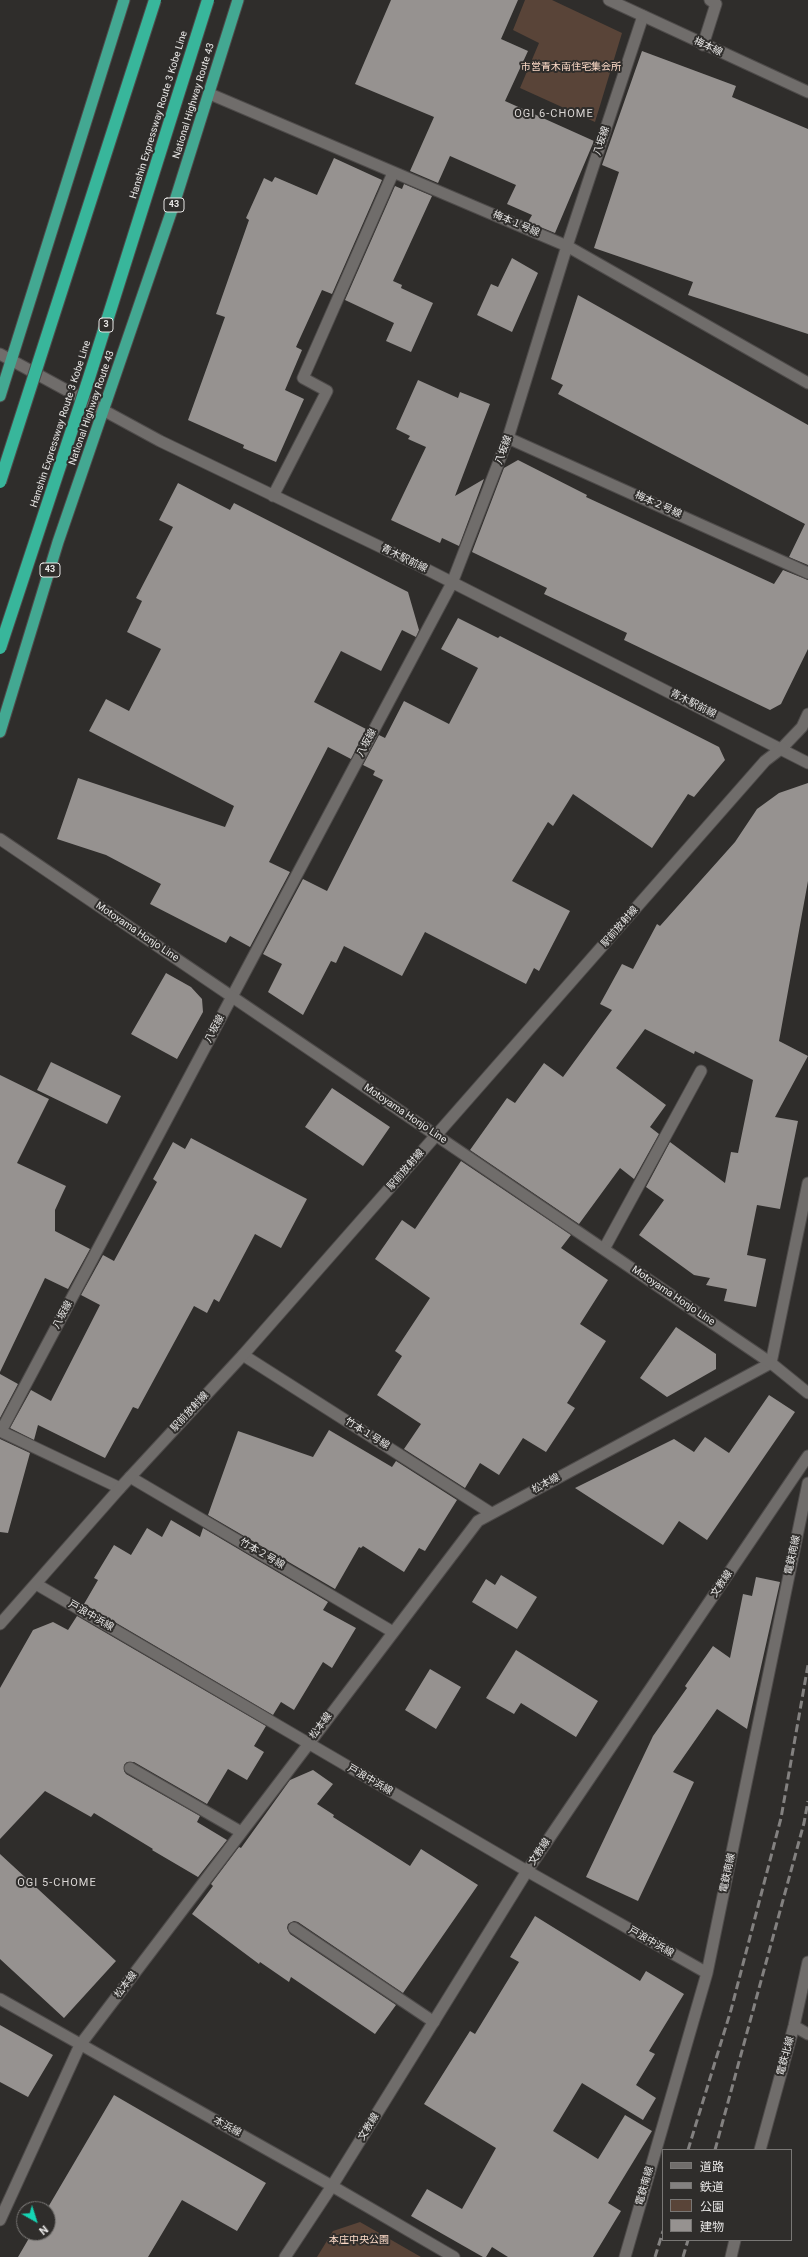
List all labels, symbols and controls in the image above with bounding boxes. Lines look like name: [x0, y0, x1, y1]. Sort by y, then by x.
street label: Hanshin Expressway Route 3 Kobe Line: [128, 30, 190, 200]
street label: 梅本線: [692, 35, 724, 59]
street label: National Highway Route 43: [171, 42, 217, 160]
park label: 市営青木南住宅集会所: [521, 61, 621, 73]
district label: OGI 6-CHOME: [514, 107, 594, 121]
street label: 八坂線: [592, 125, 612, 157]
road number: 43: [164, 198, 184, 212]
street label: 梅本１号線: [491, 209, 541, 239]
road number: 3: [99, 318, 113, 332]
street label: Hanshin Expressway Route 3 Kobe Line: [28, 339, 94, 509]
street label: National Highway Route 43: [67, 349, 117, 467]
street label: 八坂線: [493, 434, 515, 466]
street label: 梅本２号線: [633, 489, 683, 521]
street label: 青木駅前線: [379, 543, 429, 575]
road number: 43: [40, 563, 60, 577]
street label: 青木駅前線: [668, 687, 718, 721]
street label: 八坂線: [355, 727, 379, 759]
street label: Motoyama Honjo Line: [93, 900, 181, 964]
street label: 駅前放射線: [599, 904, 641, 950]
street label: 八坂線: [203, 1013, 227, 1045]
street label: Motoyama Honjo Line: [361, 1082, 449, 1146]
street label: 駅前放射線: [385, 1147, 427, 1193]
street label: Motoyama Honjo Line: [629, 1264, 717, 1328]
street label: 八坂線: [51, 1299, 75, 1331]
street label: 駅前放射線: [169, 1390, 211, 1434]
street label: 竹本１号線: [343, 1416, 391, 1452]
street label: 松本線: [530, 1472, 562, 1496]
street label: 電鉄南線: [783, 1534, 803, 1576]
street label: 竹本２号線: [237, 1536, 287, 1572]
street label: 文教線: [709, 1568, 735, 1600]
street label: 戸浪中浜線: [66, 1598, 116, 1634]
street label: 松本線: [307, 1710, 335, 1742]
street label: 戸浪中浜線: [345, 1762, 395, 1798]
street label: 文教線: [527, 1836, 553, 1868]
street label: 電鉄南線: [718, 1852, 738, 1894]
district label: OGI 5-CHOME: [17, 1876, 97, 1890]
street label: 戸浪中浜線: [626, 1924, 676, 1960]
street label: 松本線: [112, 1969, 140, 2001]
street label: 電鉄北線: [775, 2035, 797, 2077]
street label: 文教線: [356, 2111, 382, 2143]
street label: 本浜線: [211, 2114, 243, 2140]
legend: [662, 2149, 792, 2241]
text: 道路: [700, 2160, 724, 2174]
street label: 電鉄南線: [634, 2165, 656, 2207]
text: 鉄道: [700, 2180, 724, 2194]
text: 公園: [700, 2200, 724, 2214]
north arrow: [16, 2201, 56, 2241]
text: 建物: [700, 2220, 724, 2234]
text: N: [36, 2222, 50, 2237]
park label: 本庄中央公園: [329, 2234, 389, 2246]

